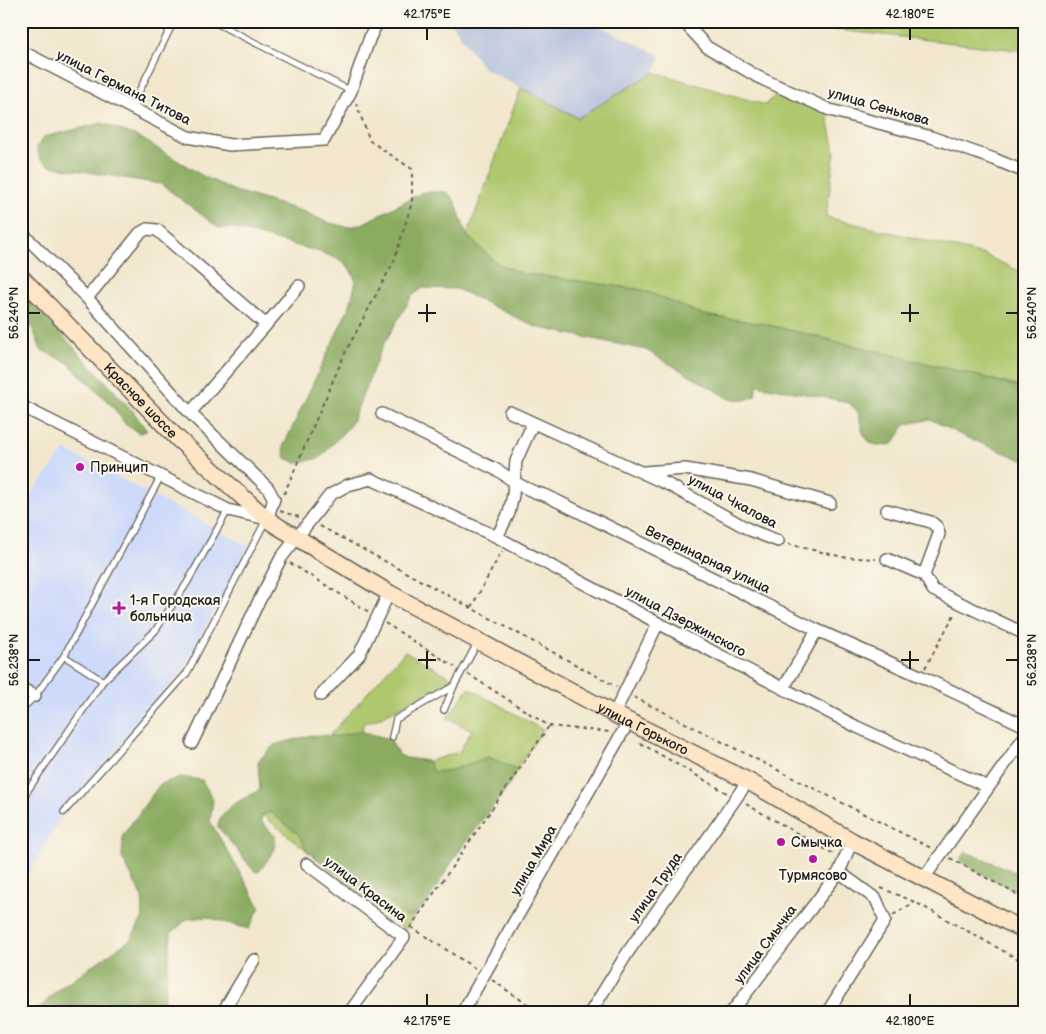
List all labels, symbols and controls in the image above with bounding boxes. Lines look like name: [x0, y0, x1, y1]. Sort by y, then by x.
text: 42.175°E: [403, 7, 451, 22]
text: 42.180°E: [886, 7, 935, 22]
street label: улица Германа Титова: [54, 46, 194, 129]
street label: улица Сенькова: [826, 84, 932, 129]
text: 56.240°N: [7, 287, 22, 339]
text: 56.240°N: [1025, 287, 1040, 339]
street label: Красное шоссе: [100, 360, 181, 442]
place label: Принцип: [90, 459, 148, 476]
marker: Принцип: [74, 461, 86, 473]
street label: улица Чкалова: [685, 471, 781, 532]
street label: Ветеринарная улица: [642, 522, 774, 597]
street label: улица Дзержинского: [623, 582, 749, 660]
place label: 1-я Городская больница: [130, 592, 221, 625]
marker: 1-я Городская больница: [112, 601, 126, 615]
text: 56.238°N: [7, 634, 22, 686]
text: 56.238°N: [1025, 634, 1040, 686]
street label: улица Горького: [595, 699, 691, 759]
street label: улица Мира: [507, 822, 561, 898]
place label: Смычка: [791, 834, 843, 851]
marker: Смычка: [775, 836, 787, 848]
street label: улица Труда: [625, 848, 686, 926]
street label: улица Красина: [321, 853, 411, 926]
marker: Турмясово: [807, 853, 819, 865]
place label: Турмясово: [779, 867, 847, 884]
street label: улица Смычка: [730, 901, 801, 987]
text: 42.175°E: [403, 1014, 451, 1029]
text: 42.180°E: [886, 1014, 935, 1029]

